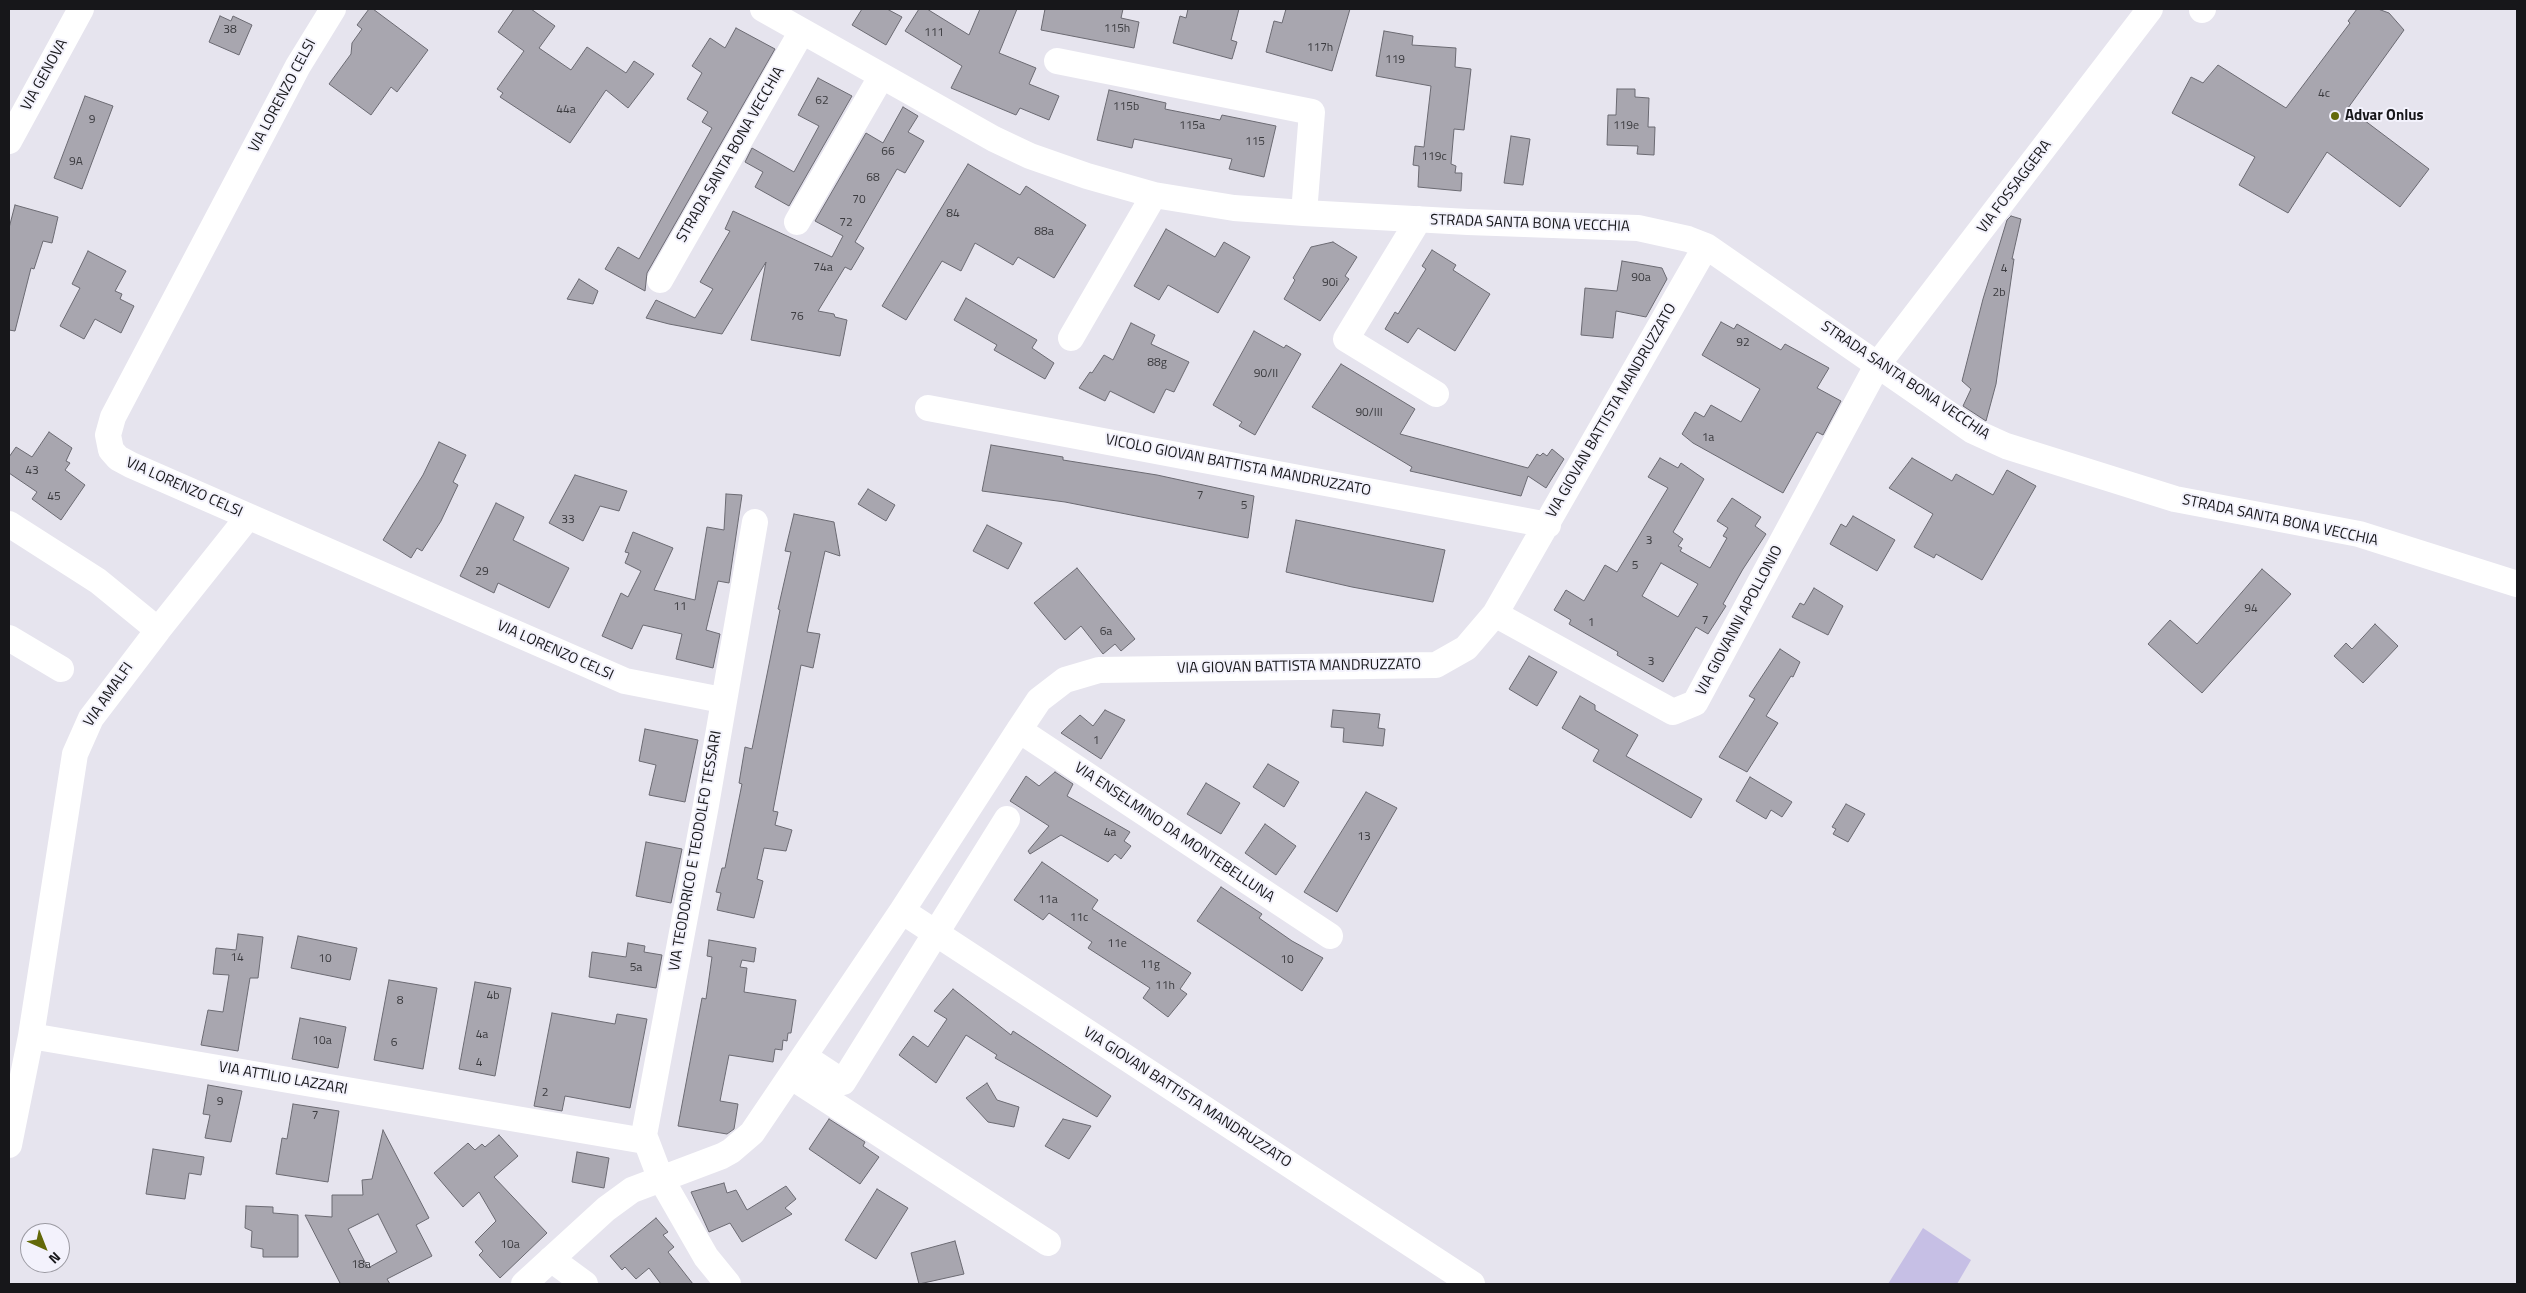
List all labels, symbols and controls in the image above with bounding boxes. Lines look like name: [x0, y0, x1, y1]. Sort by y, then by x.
house number: 115h: [1104, 22, 1130, 36]
house number: 38: [223, 23, 237, 37]
house number: 111: [924, 26, 944, 40]
street label: VIA GENOVA: [18, 36, 72, 114]
street label: VIA LORENZO CELSI: [246, 36, 320, 156]
house number: 117h: [1307, 41, 1333, 55]
house number: 119: [1385, 53, 1405, 67]
street label: STRADA SANTA BONA VECCHIA: [673, 64, 789, 246]
house number: 4c: [2318, 87, 2330, 101]
house number: 62: [815, 94, 829, 108]
house number: 115b: [1113, 100, 1139, 114]
house number: 44a: [556, 103, 576, 117]
place label: Advar Onlus: [2345, 107, 2424, 125]
marker: Advar Onlus: [2329, 110, 2341, 122]
house number: 9: [89, 113, 95, 127]
house number: 115a: [1179, 119, 1205, 133]
house number: 119e: [1613, 119, 1639, 133]
house number: 115: [1245, 135, 1265, 149]
street label: VIA FOSSAGGERA: [1974, 137, 2056, 237]
house number: 66: [881, 145, 895, 159]
house number: 119c: [1421, 150, 1447, 164]
house number: 9A: [69, 155, 83, 169]
house number: 68: [866, 171, 880, 185]
house number: 70: [852, 193, 866, 207]
house number: 84: [946, 207, 960, 221]
street label: STRADA SANTA BONA VECCHIA: [1430, 212, 1630, 236]
house number: 72: [839, 216, 853, 230]
house number: 88a: [1034, 225, 1054, 239]
house number: 74a: [813, 261, 833, 275]
house number: 4: [2001, 262, 2007, 276]
house number: 90a: [1631, 271, 1651, 285]
house number: 90i: [1322, 276, 1338, 290]
house number: 2b: [1992, 286, 2006, 300]
street label: VIA GIOVAN BATTISTA MANDRUZZATO: [1543, 301, 1681, 521]
house number: 76: [790, 310, 804, 324]
street label: STRADA SANTA BONA VECCHIA: [1817, 318, 1993, 444]
house number: 92: [1736, 336, 1750, 350]
house number: 88g: [1147, 356, 1167, 370]
house number: 90/II: [1254, 367, 1278, 381]
house number: 90/III: [1355, 406, 1383, 420]
street label: VICOLO GIOVAN BATTISTA MANDRUZZATO: [1104, 431, 1372, 501]
house number: 1a: [1702, 431, 1714, 445]
street label: VIA LORENZO CELSI: [123, 454, 245, 522]
house number: 43: [25, 464, 39, 478]
house number: 7: [1197, 489, 1203, 503]
house number: 45: [47, 490, 61, 504]
street label: STRADA SANTA BONA VECCHIA: [2180, 491, 2380, 551]
house number: 5: [1241, 499, 1247, 513]
house number: 33: [561, 513, 575, 527]
house number: 3: [1646, 534, 1652, 548]
street label: VIA GIOVANNI APOLLONIO: [1693, 543, 1787, 699]
house number: 5: [1632, 559, 1638, 573]
house number: 29: [475, 565, 489, 579]
house number: 11: [673, 600, 687, 614]
house number: 94: [2244, 602, 2258, 616]
house number: 7: [1702, 614, 1708, 628]
house number: 1: [1588, 616, 1594, 630]
street label: VIA LORENZO CELSI: [494, 617, 616, 685]
house number: 6a: [1100, 625, 1112, 639]
house number: 3: [1648, 655, 1654, 669]
street label: VIA GIOVAN BATTISTA MANDRUZZATO: [1177, 656, 1421, 678]
street label: VIA AMALFI: [80, 660, 138, 730]
street label: VIA TEODORICO E TEODOLFO TESSARI: [666, 729, 726, 973]
house number: 1: [1093, 734, 1099, 748]
street label: VIA ENSELMINO DA MONTEBELLUNA: [1071, 759, 1277, 907]
house number: 4a: [1104, 826, 1116, 840]
house number: 13: [1357, 830, 1371, 844]
house number: 11a: [1038, 893, 1058, 907]
house number: 11c: [1070, 911, 1088, 925]
house number: 11e: [1107, 937, 1127, 951]
house number: 14: [230, 951, 244, 965]
house number: 10: [318, 952, 332, 966]
house number: 10: [1280, 953, 1294, 967]
house number: 11g: [1140, 958, 1160, 972]
house number: 5a: [630, 961, 642, 975]
house number: 11h: [1155, 979, 1175, 993]
house number: 4b: [486, 989, 500, 1003]
house number: 8: [397, 994, 403, 1008]
street label: VIA GIOVAN BATTISTA MANDRUZZATO: [1080, 1024, 1294, 1172]
house number: 4a: [476, 1028, 488, 1042]
house number: 10a: [312, 1034, 332, 1048]
house number: 6: [391, 1036, 397, 1050]
house number: 4: [476, 1056, 482, 1070]
street label: VIA ATTILIO LAZZARI: [217, 1059, 349, 1099]
house number: 2: [542, 1086, 548, 1100]
house number: 9: [217, 1095, 223, 1109]
house number: 7: [312, 1109, 318, 1123]
north arrow: [20, 1223, 70, 1273]
house number: 10a: [500, 1238, 520, 1252]
text: N: [44, 1248, 66, 1269]
house number: 18a: [351, 1258, 371, 1272]

